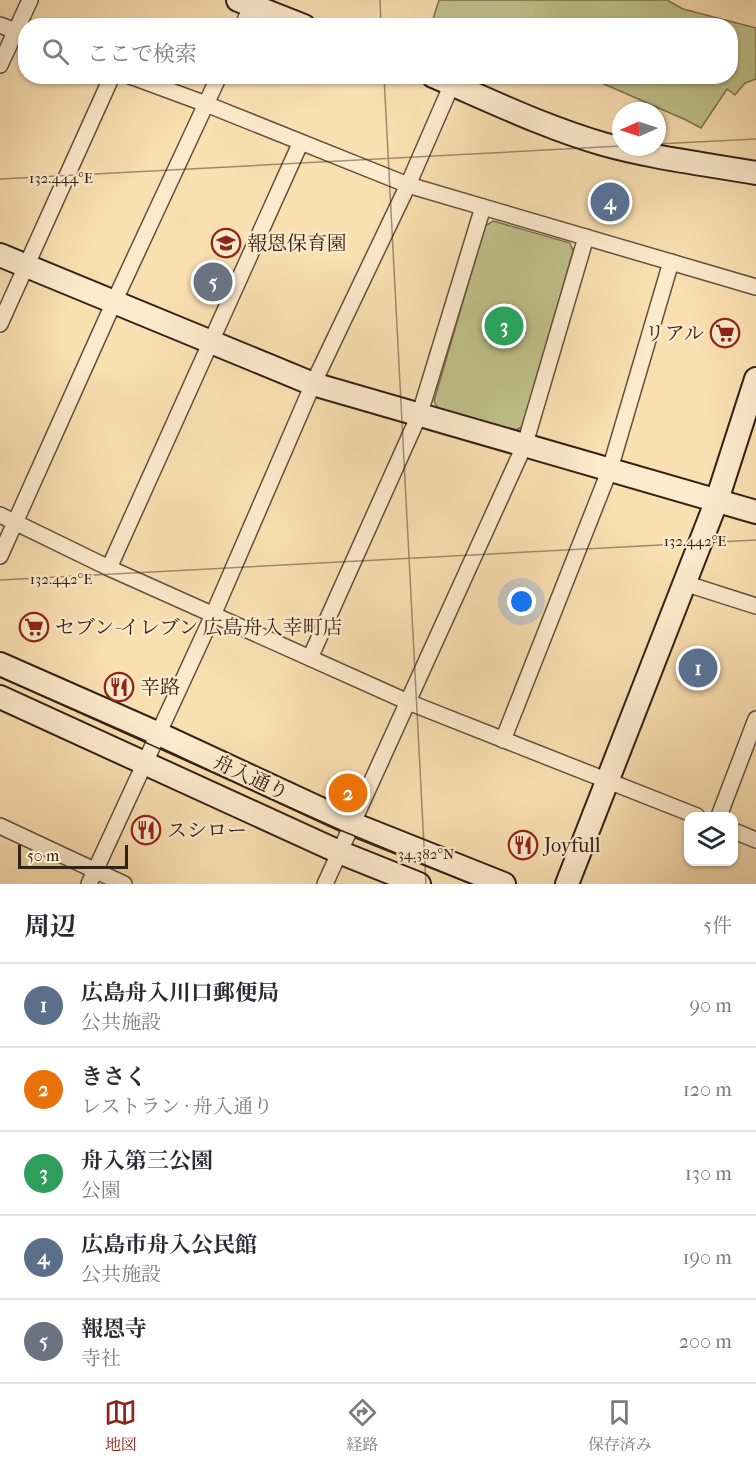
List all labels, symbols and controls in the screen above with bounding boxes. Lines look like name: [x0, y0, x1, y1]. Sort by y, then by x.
search box: [18, 18, 738, 84]
icon: search: [39, 35, 72, 68]
text: ここで検索: [87, 41, 197, 67]
north arrow: [612, 102, 666, 156]
text: 132.444°E: [29, 169, 93, 187]
pin: 4: [590, 180, 630, 224]
school or university icon: 報恩保育園: [210, 227, 242, 259]
place label: 報恩保育園: [247, 232, 347, 255]
pin: 5: [194, 260, 232, 304]
pin: 3: [484, 304, 524, 348]
supermarket icon: リアル: [709, 317, 741, 349]
place label: リアル: [645, 322, 704, 345]
text: 132.442°E: [664, 532, 726, 550]
text: 132.442°E: [30, 570, 92, 588]
your location: [507, 587, 536, 616]
supermarket icon: セブン-イレブン 広島舟入幸町店: [18, 611, 50, 643]
place label: セブン-イレブン 広島舟入幸町店: [55, 616, 343, 639]
pin: 1: [678, 646, 718, 690]
restaurant icon: 辛路: [103, 671, 135, 703]
place label: 辛路: [140, 676, 180, 699]
street label: 舟入通り: [210, 750, 292, 805]
pin: 2: [328, 770, 368, 816]
map controls: [684, 812, 738, 866]
button: layers: [684, 812, 738, 866]
restaurant icon: スシロー: [130, 814, 162, 846]
place label: スシロー: [167, 819, 247, 842]
restaurant icon: Joyfull: [507, 829, 539, 861]
place label: Joyfull: [542, 834, 601, 857]
scale bar: [18, 842, 128, 870]
text: 34.382°N: [398, 845, 455, 863]
text: 50 m: [27, 846, 59, 865]
text: 周辺: [24, 911, 76, 942]
text: 5件: [703, 914, 732, 937]
text: 広島舟入川口郵便局: [81, 980, 279, 1006]
text: 1: [40, 994, 47, 1017]
text: 90 m: [690, 994, 732, 1017]
text: 公共施設: [81, 1011, 161, 1034]
text: きさく: [81, 1064, 147, 1090]
text: 2: [38, 1078, 49, 1101]
text: 120 m: [683, 1078, 732, 1101]
text: レストラン · 舟入通り: [81, 1095, 273, 1118]
text: 舟入第三公園: [81, 1148, 213, 1174]
text: 3: [39, 1162, 48, 1185]
text: 130 m: [685, 1162, 732, 1185]
text: 公園: [81, 1179, 121, 1202]
text: 広島市舟入公民館: [81, 1232, 257, 1258]
text: 4: [38, 1246, 49, 1269]
text: 190 m: [682, 1246, 732, 1269]
text: 公共施設: [81, 1263, 161, 1286]
text: 報恩寺: [81, 1316, 147, 1342]
text: 5: [39, 1330, 48, 1353]
text: 200 m: [679, 1330, 732, 1353]
text: 寺社: [81, 1347, 121, 1370]
tab: 地図: [104, 1396, 137, 1455]
tab: 経路: [346, 1396, 379, 1455]
tab: 保存済み: [588, 1396, 652, 1455]

